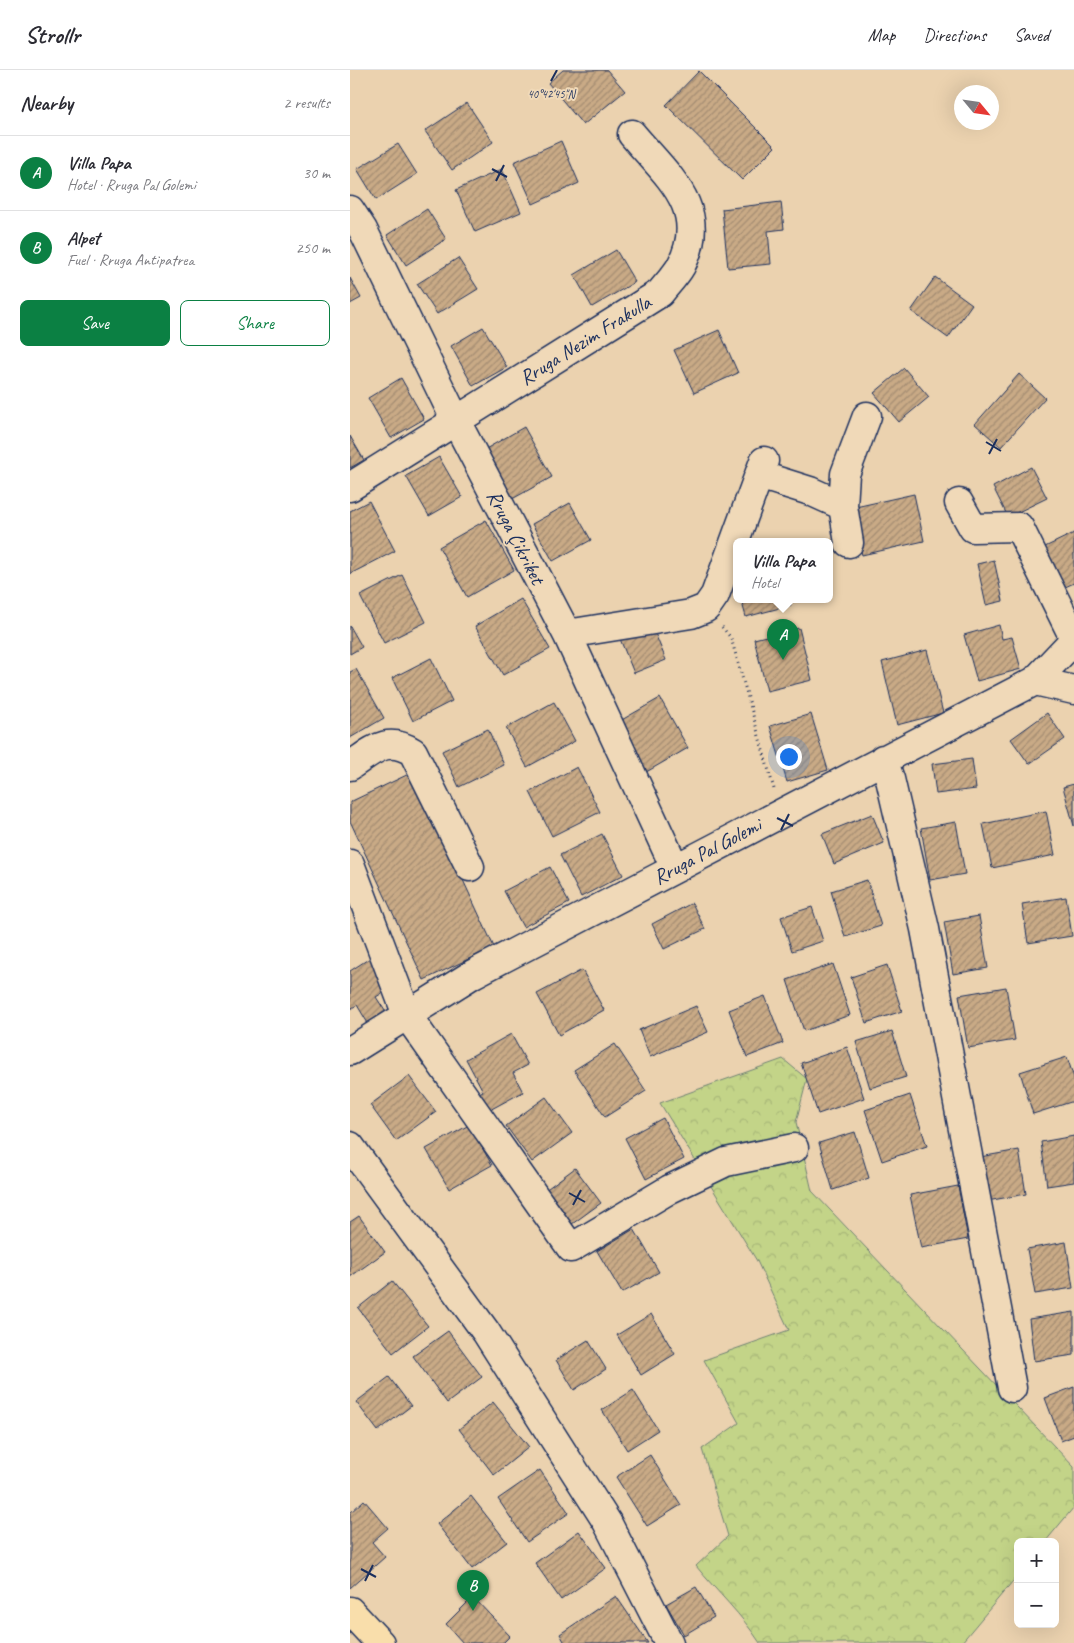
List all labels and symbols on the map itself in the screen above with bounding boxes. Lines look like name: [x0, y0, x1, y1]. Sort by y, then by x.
north arrow: [954, 85, 999, 130]
text: 40°42'45"N: [527, 86, 576, 102]
street label: Rruga Nezim Frakulla: [514, 288, 657, 391]
street label: Rruga Çikriket: [481, 486, 552, 590]
pin: A: [767, 619, 799, 660]
your location: [776, 744, 802, 770]
street label: Rruga Pal Golemi: [649, 810, 768, 890]
pin: B: [457, 1570, 489, 1611]

